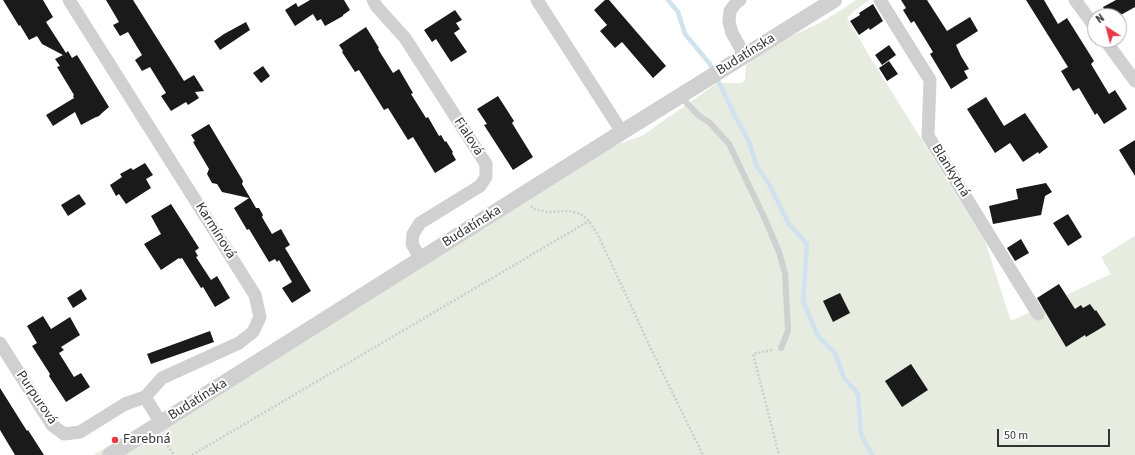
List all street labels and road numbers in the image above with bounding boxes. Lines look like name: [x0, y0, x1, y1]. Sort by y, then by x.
street label: Budatínska: [714, 30, 778, 80]
street label: Fialová: [450, 115, 486, 159]
street label: Blankytná: [927, 141, 973, 201]
street label: Karmínová: [191, 200, 239, 262]
street label: Budatínska: [440, 202, 504, 252]
street label: Purpurová: [12, 368, 60, 428]
street label: Budatínska: [166, 375, 230, 425]

